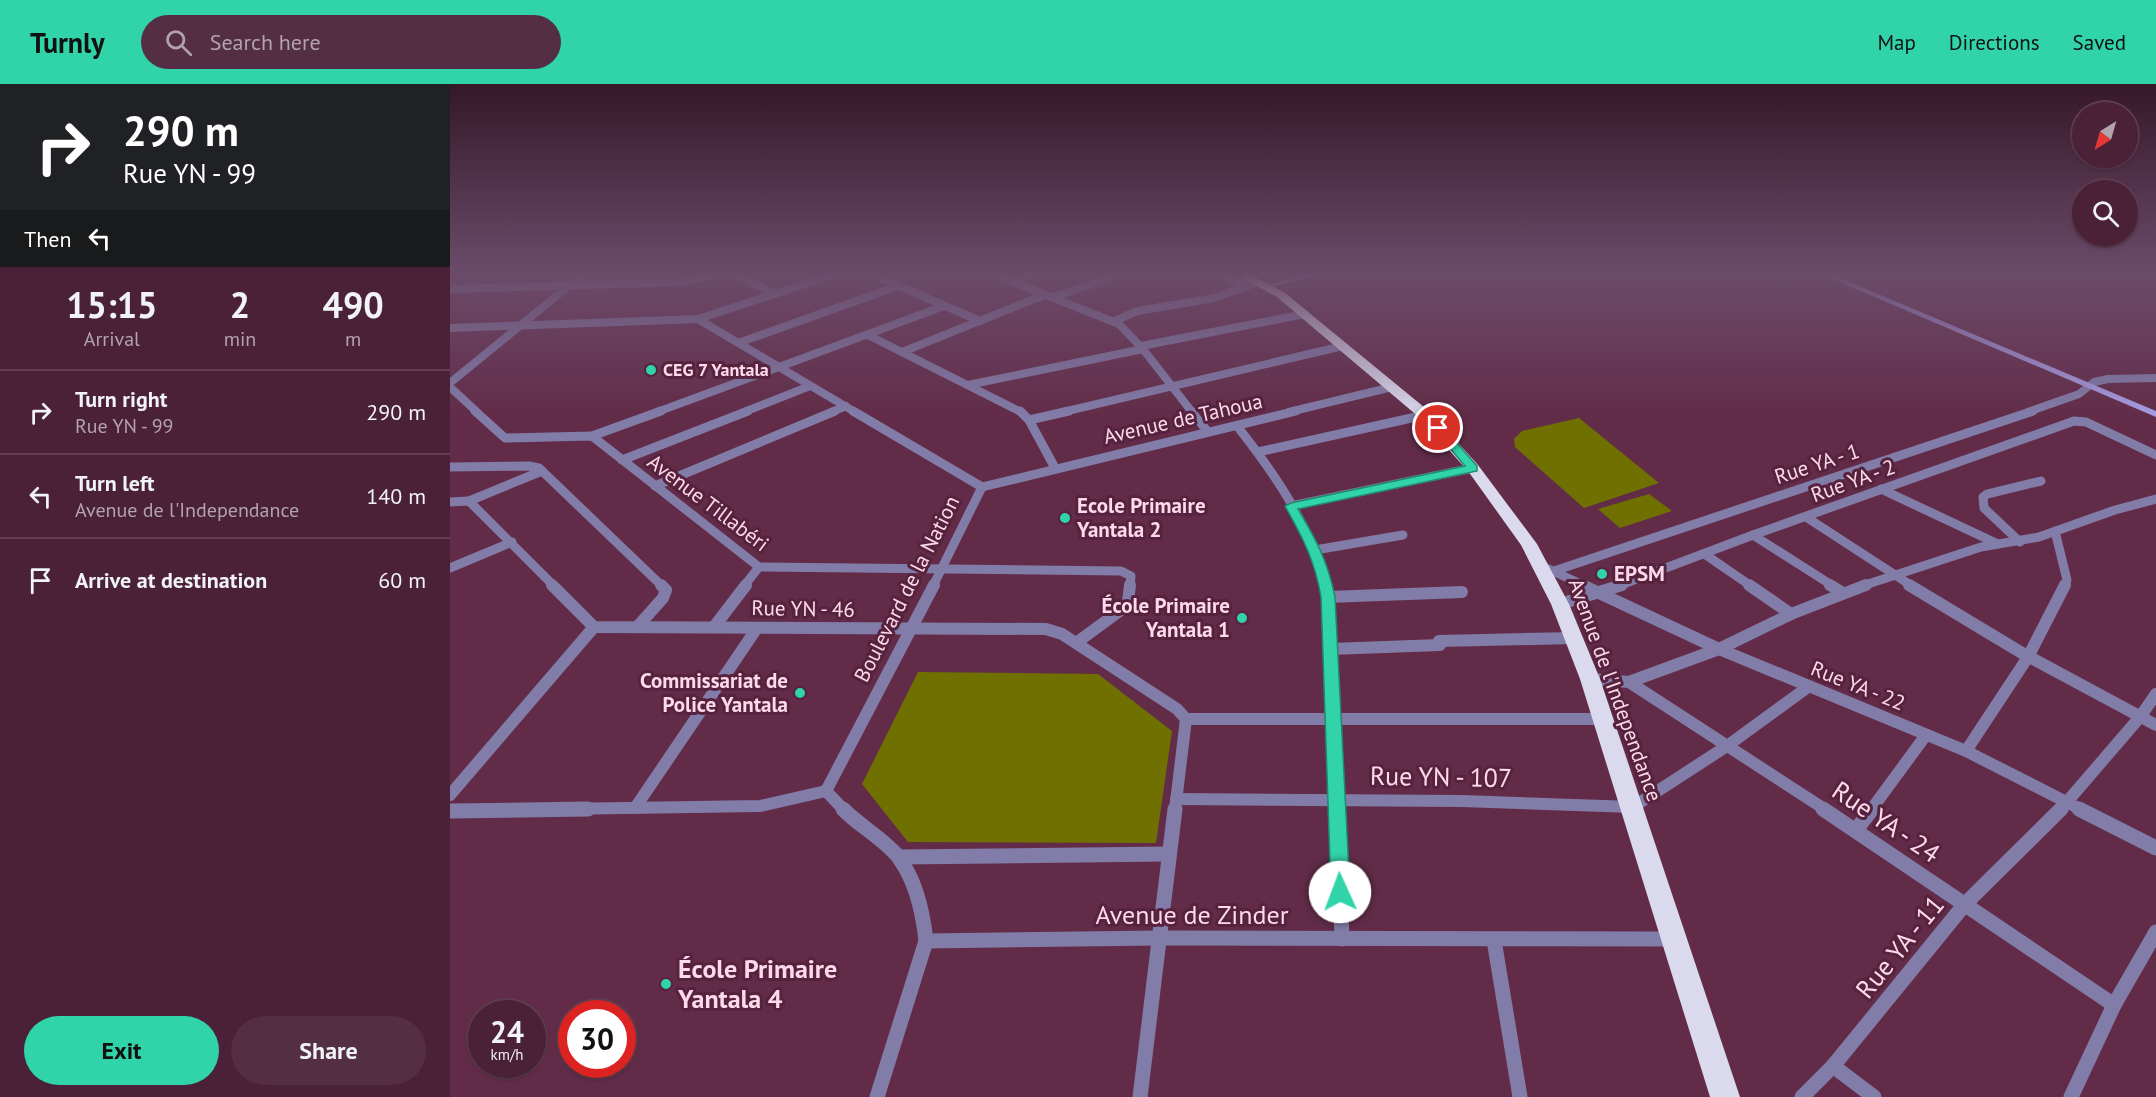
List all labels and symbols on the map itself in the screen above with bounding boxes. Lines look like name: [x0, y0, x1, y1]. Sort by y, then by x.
north arrow: [2072, 102, 2138, 168]
place label: CEG 7 Yantala: [663, 358, 769, 381]
marker: CEG 7 Yantala: [644, 363, 658, 377]
street label: Avenue de Tahoua: [1101, 387, 1265, 450]
pin: [1412, 402, 1463, 453]
street label: Rue YA - 1: [1771, 437, 1863, 490]
street label: Avenue Tillabéri: [642, 448, 774, 557]
street label: Rue YA - 2: [1807, 453, 1899, 508]
street label: Boulevard de la Nation: [848, 491, 965, 686]
place label: Ecole Primaire Yantala 2: [1076, 492, 1206, 543]
marker: Ecole Primaire Yantala 2: [1058, 511, 1072, 525]
place label: EPSM: [1614, 560, 1665, 587]
marker: EPSM: [1595, 567, 1609, 581]
street label: Avenue de l'Independance: [1563, 575, 1668, 805]
place label: École Primaire Yantala 1: [1101, 592, 1230, 643]
street label: Rue YN - 46: [751, 594, 855, 623]
marker: École Primaire Yantala 1: [1235, 611, 1249, 625]
street label: Rue YA - 22: [1807, 654, 1909, 717]
place label: Commissariat de Police Yantala: [640, 667, 788, 718]
marker: Commissariat de Police Yantala: [793, 686, 807, 700]
street label: Rue YN - 107: [1370, 759, 1512, 794]
street label: Rue YA - 24: [1826, 774, 1946, 870]
position arrow: [1308, 860, 1372, 924]
street label: Rue YA - 11: [1848, 889, 1951, 1005]
street label: Avenue de Zinder: [1095, 898, 1289, 931]
place label: École Primaire Yantala 4: [677, 952, 837, 1015]
marker: École Primaire Yantala 4: [659, 977, 673, 991]
speed limit sign: 30: [558, 1000, 636, 1078]

